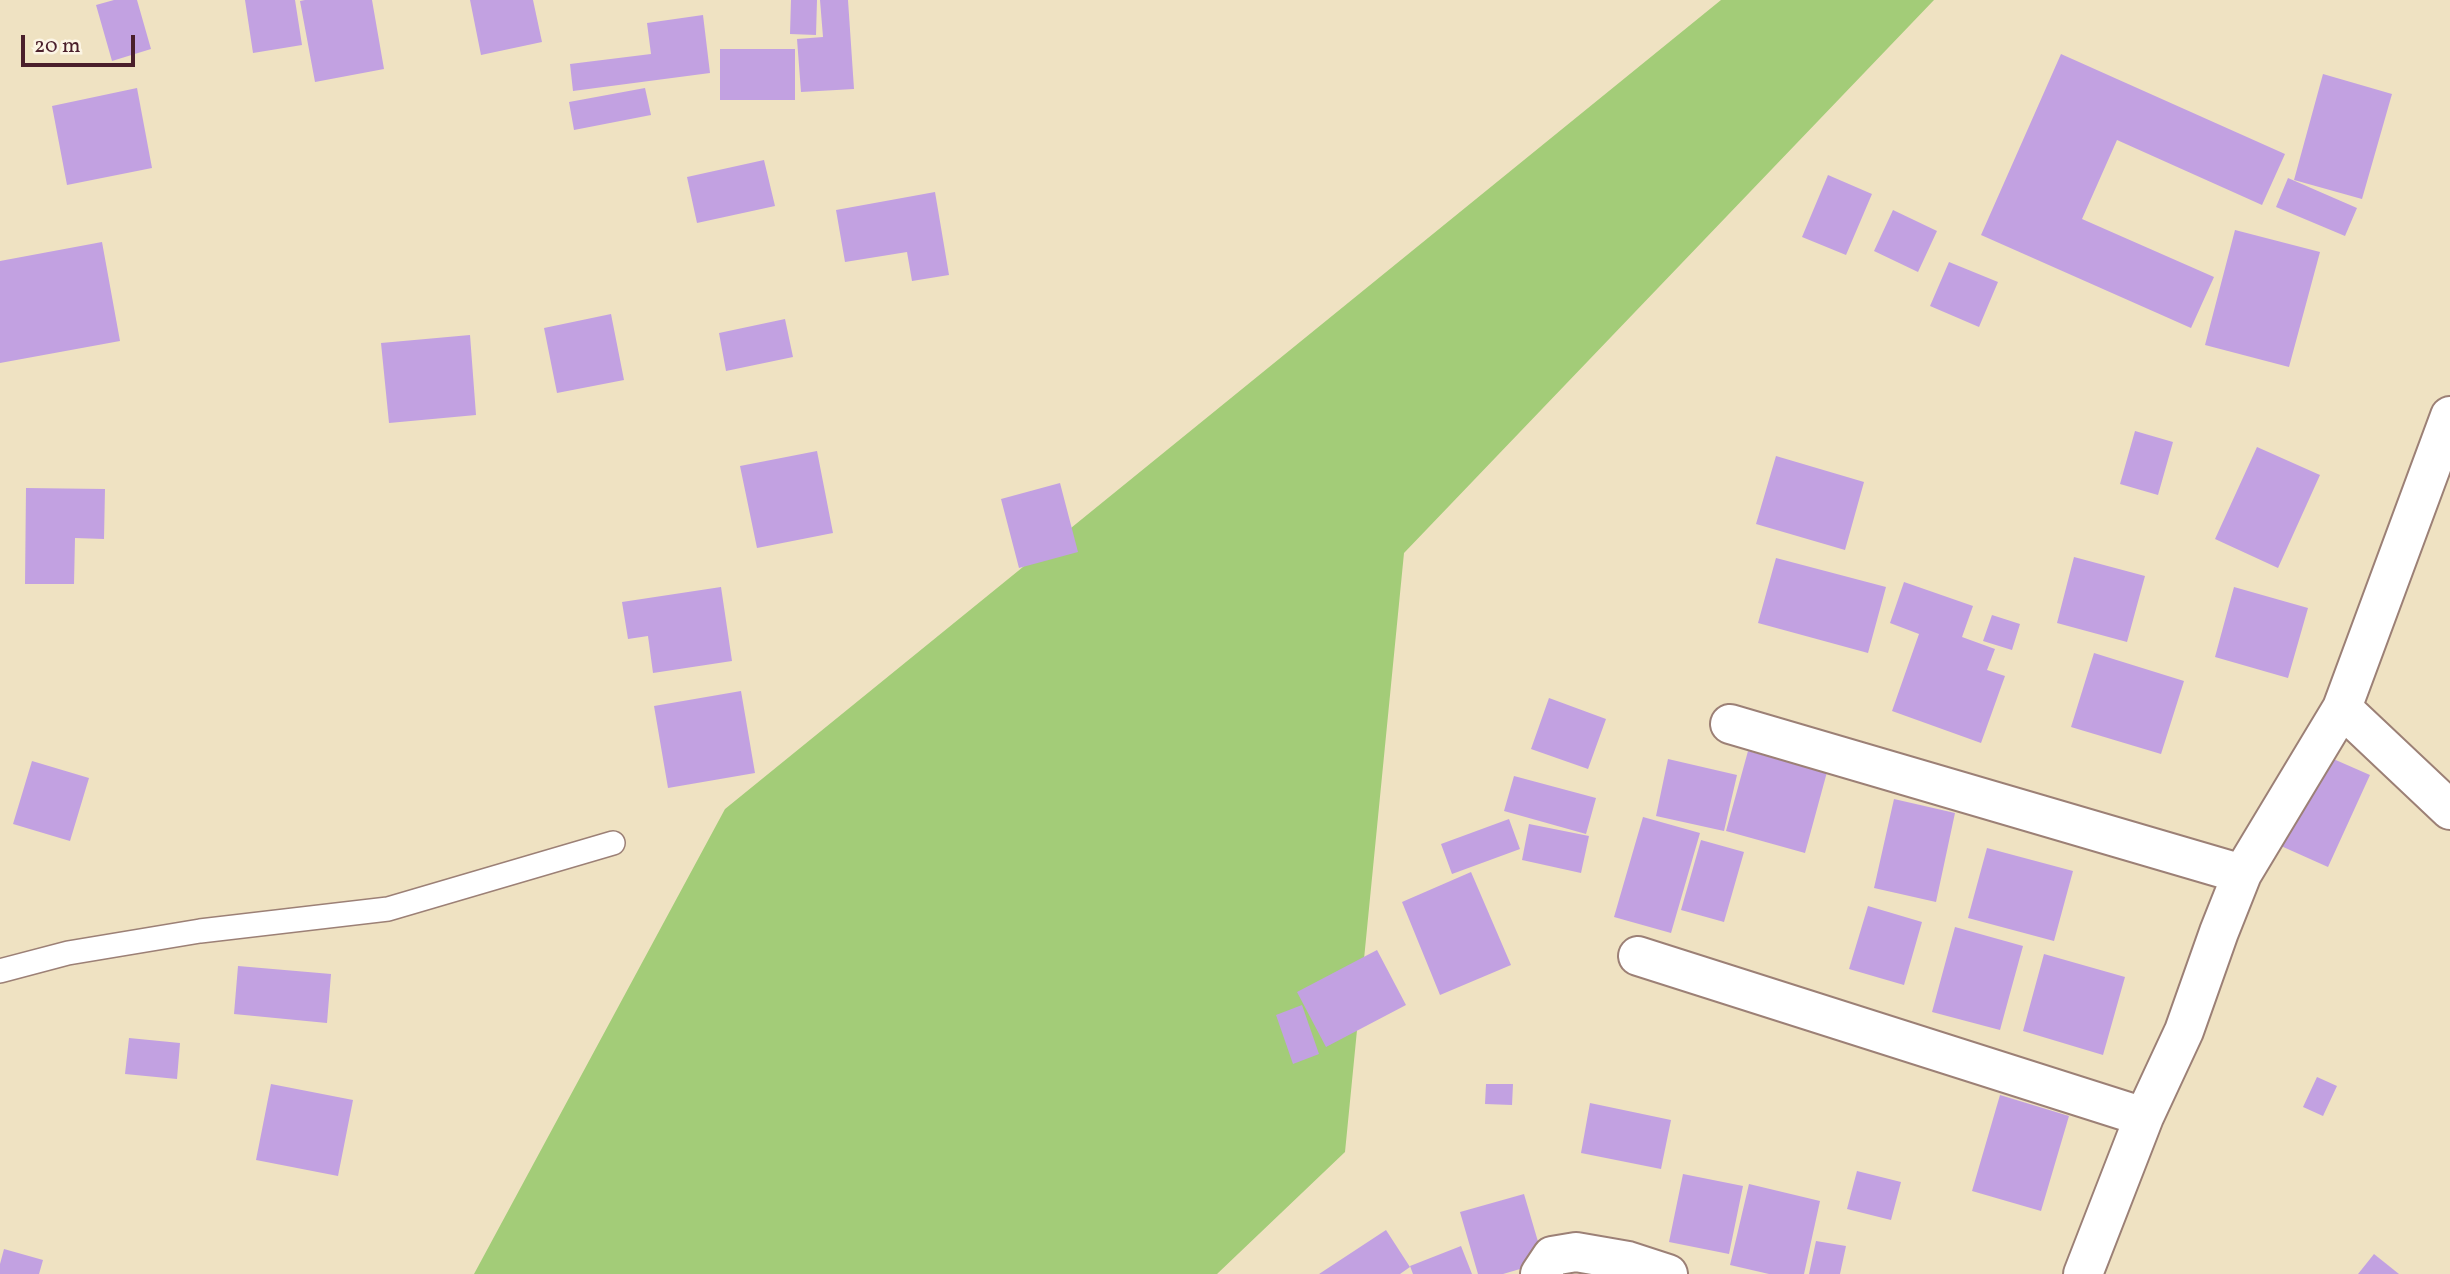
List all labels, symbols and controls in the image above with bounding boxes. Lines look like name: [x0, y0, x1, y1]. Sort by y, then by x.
scale bar: [24, 21, 138, 65]
text: 20 m: [34, 32, 80, 61]

